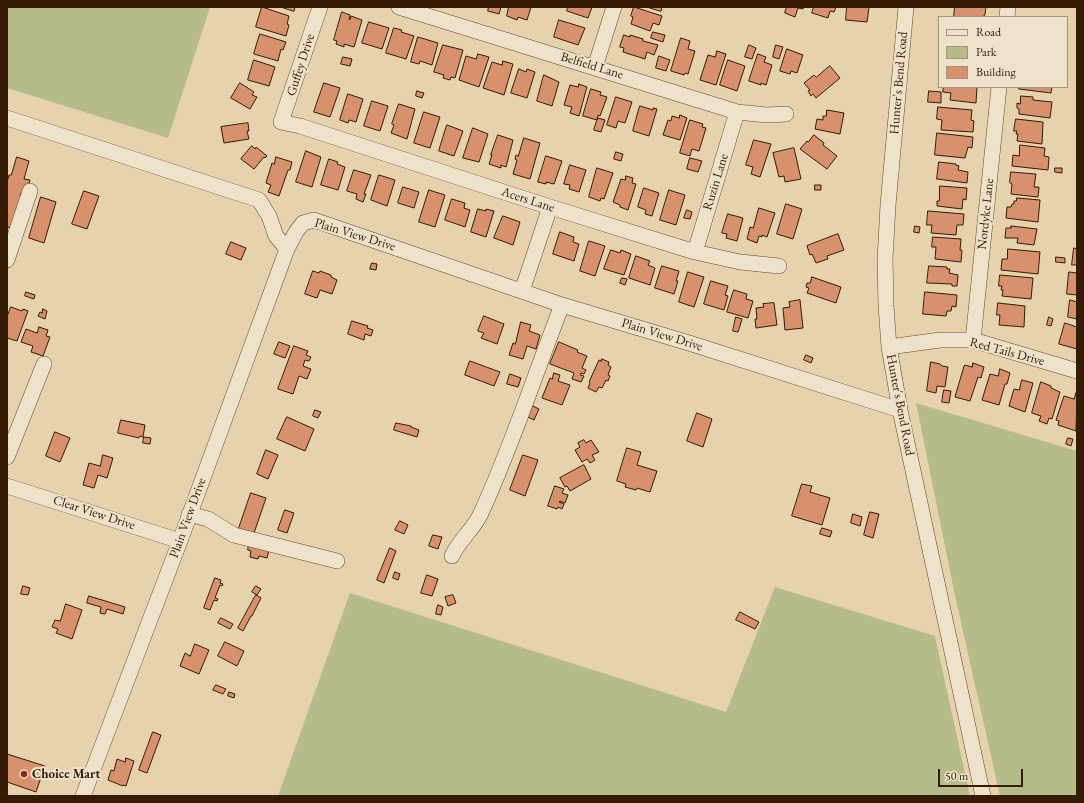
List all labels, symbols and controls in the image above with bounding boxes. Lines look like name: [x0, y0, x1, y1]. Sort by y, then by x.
legend: [938, 16, 1068, 88]
text: Road: [976, 24, 1001, 40]
street label: Hunter's Bend Road: [887, 31, 911, 135]
street label: Guffey Drive: [284, 32, 318, 98]
text: Park: [976, 44, 996, 60]
street label: Belfield Lane: [559, 49, 625, 83]
text: Building: [976, 64, 1016, 80]
street label: Ruzin Lane: [700, 152, 732, 212]
street label: Nordyke Lane: [974, 177, 998, 251]
street label: Acers Lane: [499, 184, 557, 216]
street label: Plain View Drive: [312, 215, 398, 255]
street label: Plain View Drive: [619, 315, 705, 355]
street label: Red Tails Drive: [968, 335, 1046, 369]
street label: Hunter's Bend Road: [883, 353, 917, 457]
street label: Plain View Drive: [166, 476, 210, 560]
street label: Clear View Drive: [51, 492, 137, 534]
scale bar: [940, 761, 1025, 787]
place label: Choice Mart: [32, 766, 100, 782]
text: 50 m: [945, 768, 968, 784]
marker: Choice Mart: [19, 769, 29, 779]

